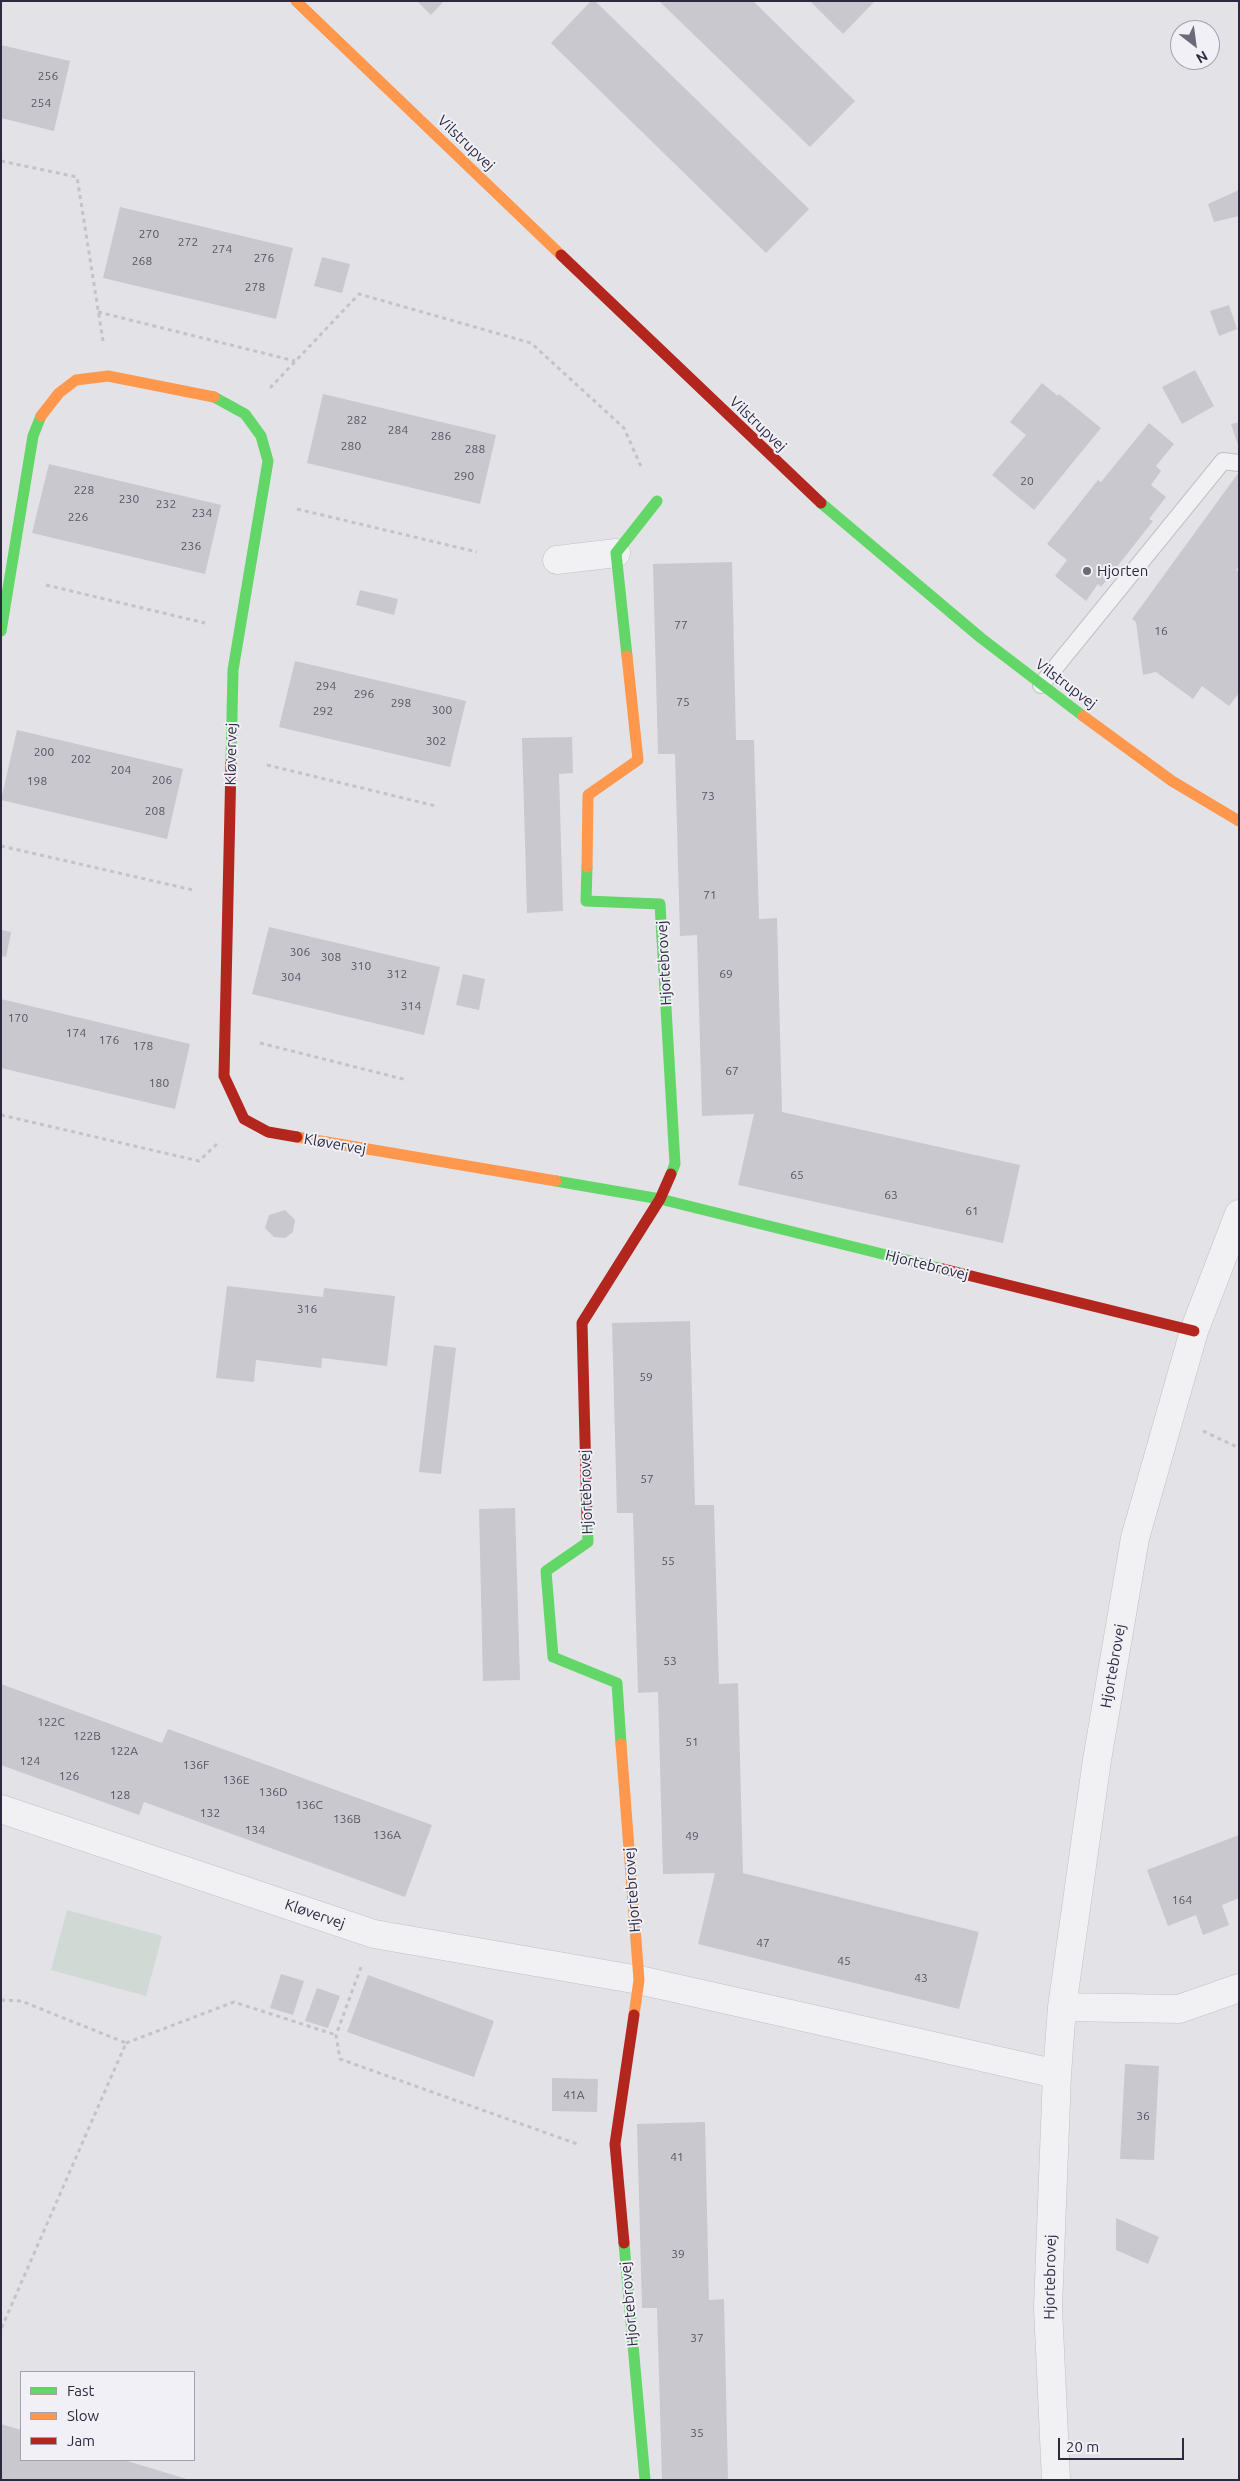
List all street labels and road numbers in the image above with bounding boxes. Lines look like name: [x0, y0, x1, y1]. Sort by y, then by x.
street label: Vilstrupvej: [434, 111, 498, 175]
street label: Vilstrupvej: [726, 392, 790, 456]
street label: Vilstrupvej: [1032, 655, 1100, 713]
street label: Kløvervej: [221, 723, 241, 785]
street label: Hjortebrovej: [653, 920, 675, 1006]
street label: Kløvervej: [303, 1130, 367, 1158]
street label: Hjortebrovej: [884, 1246, 970, 1284]
street label: Hjortebrovej: [576, 1449, 596, 1535]
street label: Hjortebrovej: [1097, 1623, 1129, 1709]
street label: Hjortebrovej: [620, 1847, 644, 1933]
street label: Kløvervej: [282, 1895, 348, 1933]
street label: Hjortebrovej: [1040, 2234, 1060, 2320]
street label: Hjortebrovej: [616, 2261, 642, 2347]

